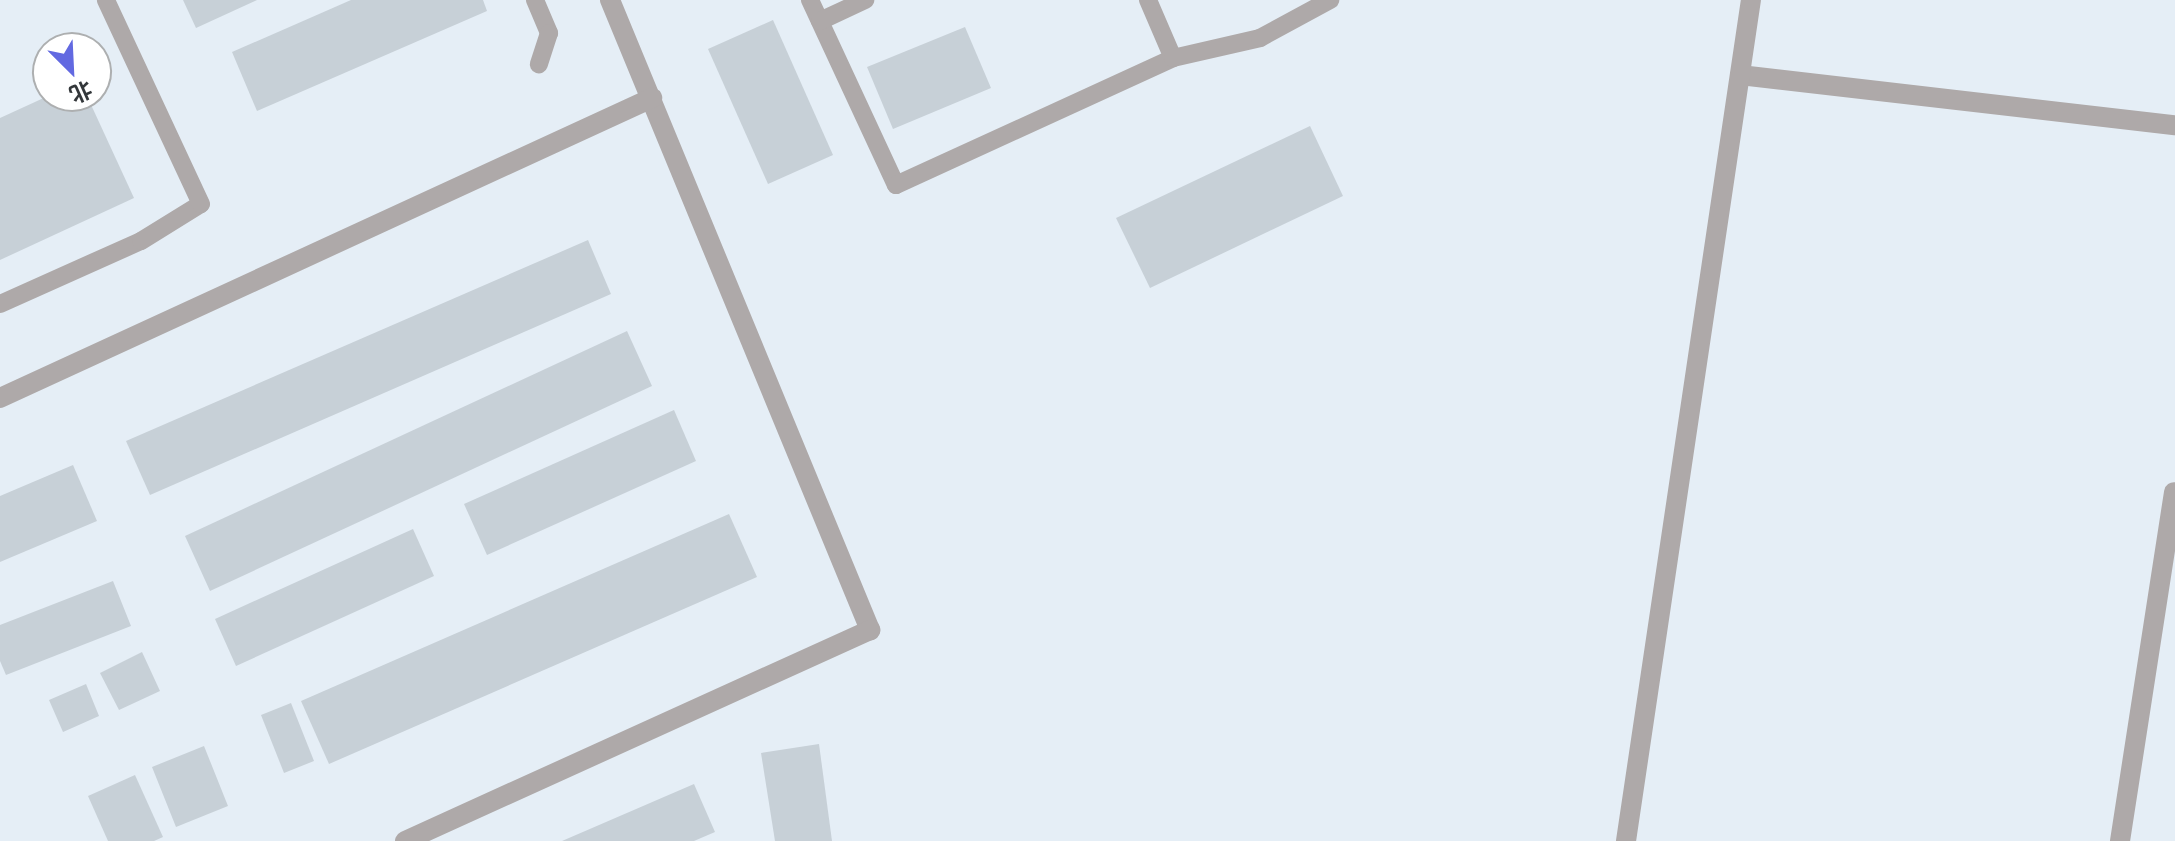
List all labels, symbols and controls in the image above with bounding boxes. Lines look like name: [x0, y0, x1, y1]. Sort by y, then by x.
north arrow: [32, 32, 112, 112]
text: 北: [65, 75, 97, 110]

